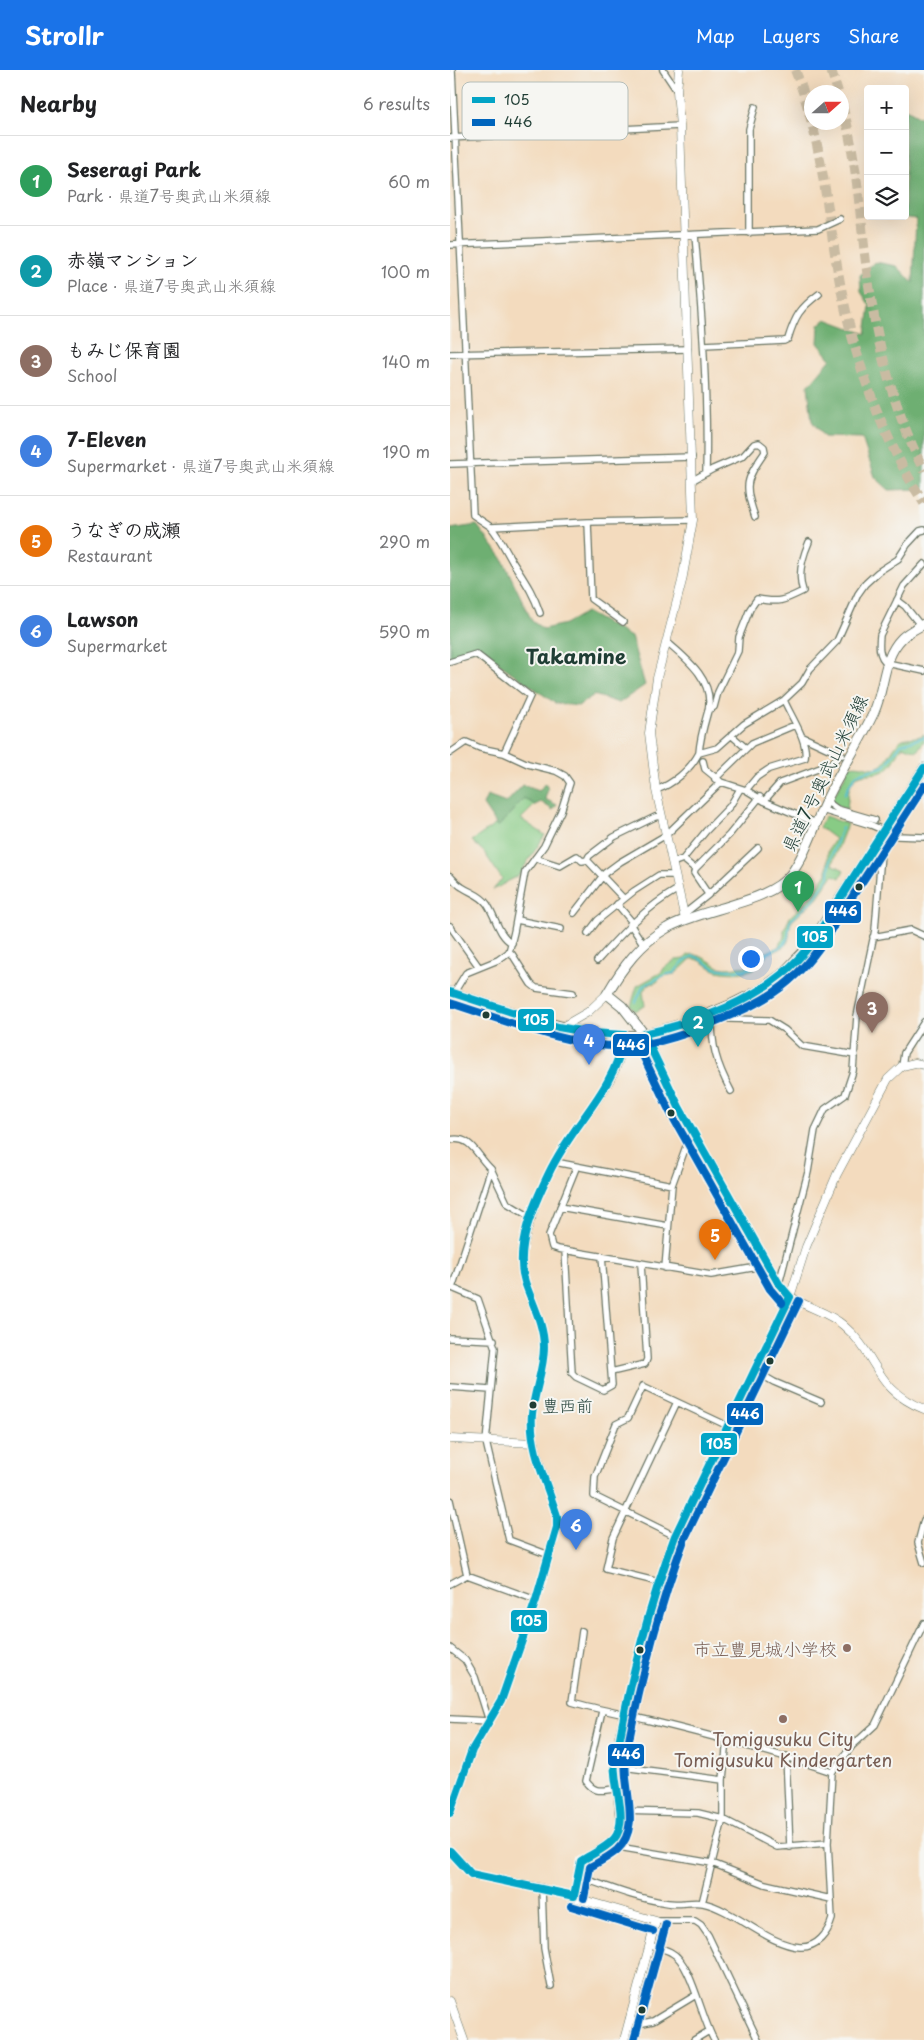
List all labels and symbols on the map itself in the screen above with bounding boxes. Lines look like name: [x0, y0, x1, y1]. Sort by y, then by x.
legend: [462, 82, 628, 140]
north arrow: [804, 85, 849, 130]
text: 105: [504, 89, 529, 110]
text: 446: [504, 111, 533, 132]
district label: Takamine: [526, 641, 626, 671]
street label: 県道7号奥武山米須線: [774, 690, 874, 856]
pin: 1: [782, 871, 814, 912]
unlabelled marker: [854, 882, 864, 892]
line badge: 446: [824, 900, 862, 924]
text: 446: [828, 900, 858, 921]
line badge: 105: [796, 925, 834, 949]
text: 105: [802, 926, 828, 947]
your location: [738, 946, 764, 972]
pin: 3: [856, 992, 888, 1033]
pin: 2: [682, 1006, 714, 1047]
line badge: 105: [517, 1008, 555, 1032]
text: 105: [523, 1009, 549, 1030]
unlabelled marker: [481, 1010, 491, 1020]
pin: 4: [573, 1024, 605, 1065]
line badge: 446: [612, 1033, 650, 1057]
text: 446: [616, 1034, 646, 1055]
unlabelled marker: [666, 1108, 676, 1118]
pin: 5: [699, 1219, 731, 1260]
unlabelled marker: [765, 1356, 775, 1366]
place label: 豊西前: [542, 1392, 593, 1418]
marker: 豊西前: [528, 1400, 538, 1410]
line badge: 446: [726, 1402, 764, 1426]
text: 446: [730, 1403, 760, 1424]
line badge: 105: [700, 1432, 738, 1456]
text: 105: [706, 1433, 732, 1454]
pin: 6: [560, 1509, 592, 1550]
line badge: 105: [510, 1609, 548, 1633]
text: 105: [516, 1610, 542, 1631]
place label: 市立豊見城小学校: [693, 1635, 837, 1662]
marker: 市立豊見城小学校: [841, 1642, 853, 1654]
unlabelled marker: [635, 1645, 645, 1655]
marker: Tomigusuku City Tomigusuku Kindergarten: [777, 1713, 789, 1725]
place label: Tomigusuku City Tomigusuku Kindergarten: [674, 1725, 892, 1773]
line badge: 446: [607, 1743, 645, 1767]
text: 446: [611, 1743, 641, 1764]
unlabelled marker: [637, 2005, 647, 2015]

